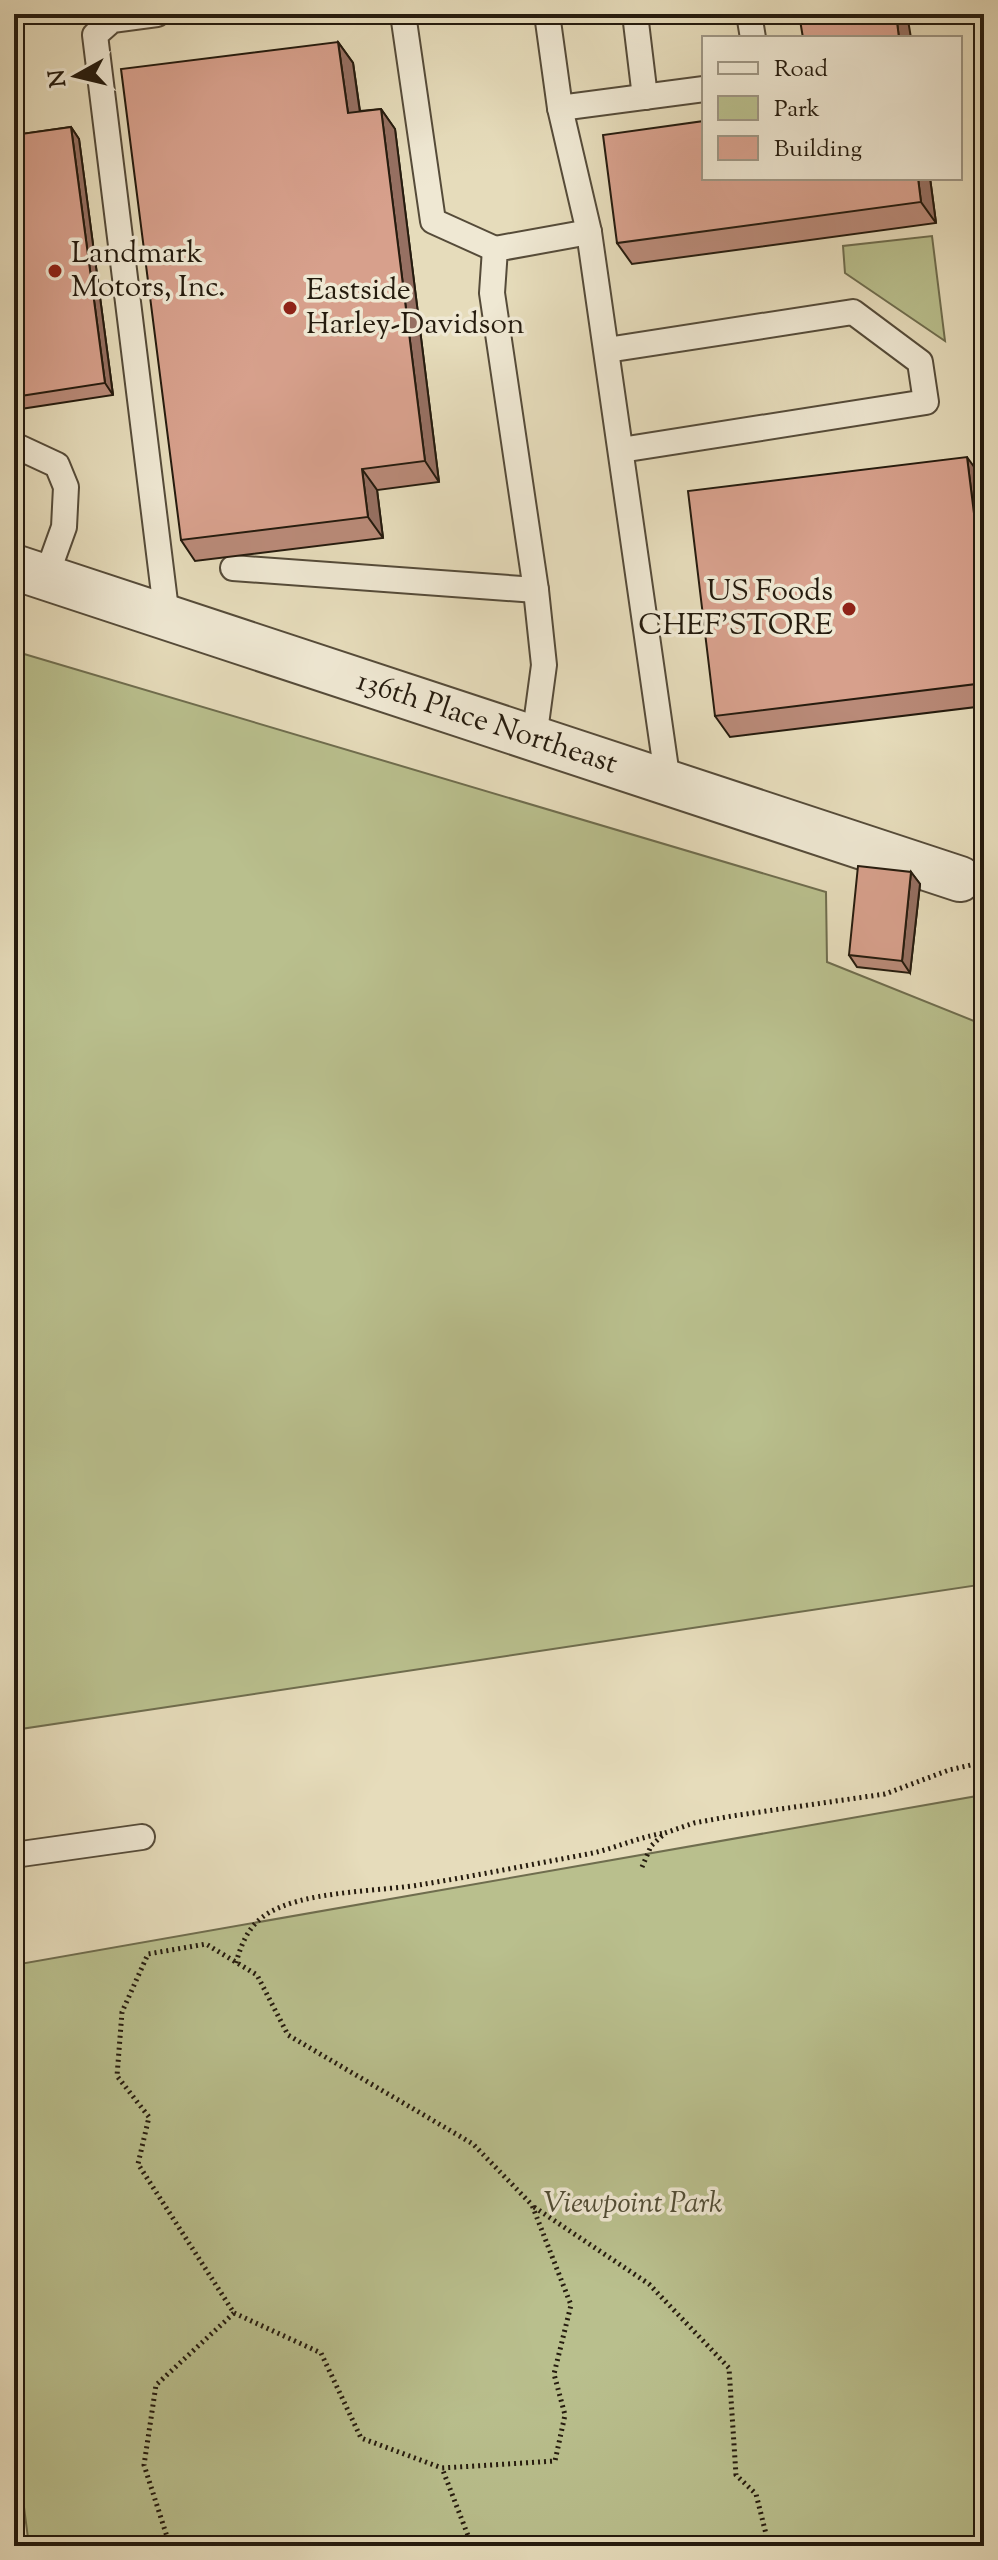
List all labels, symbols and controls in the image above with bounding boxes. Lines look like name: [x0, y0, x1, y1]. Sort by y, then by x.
north arrow: [36, 36, 116, 116]
legend: [702, 36, 962, 180]
text: Road: [774, 53, 828, 87]
text: N: [42, 67, 76, 89]
text: Park: [774, 93, 820, 127]
text: Building: [774, 133, 863, 167]
place label: Landmark Motors, Inc.: [71, 233, 226, 310]
marker: Landmark Motors, Inc.: [46, 262, 64, 280]
place label: Eastside Harley-Davidson: [306, 270, 525, 347]
marker: Eastside Harley-Davidson: [281, 299, 299, 317]
place label: US Foods CHEF'STORE: [638, 571, 833, 648]
marker: US Foods CHEF'STORE: [840, 600, 858, 618]
street label: 136th Place Northeast: [351, 660, 623, 786]
park label: Viewpoint Park: [544, 2183, 722, 2226]

